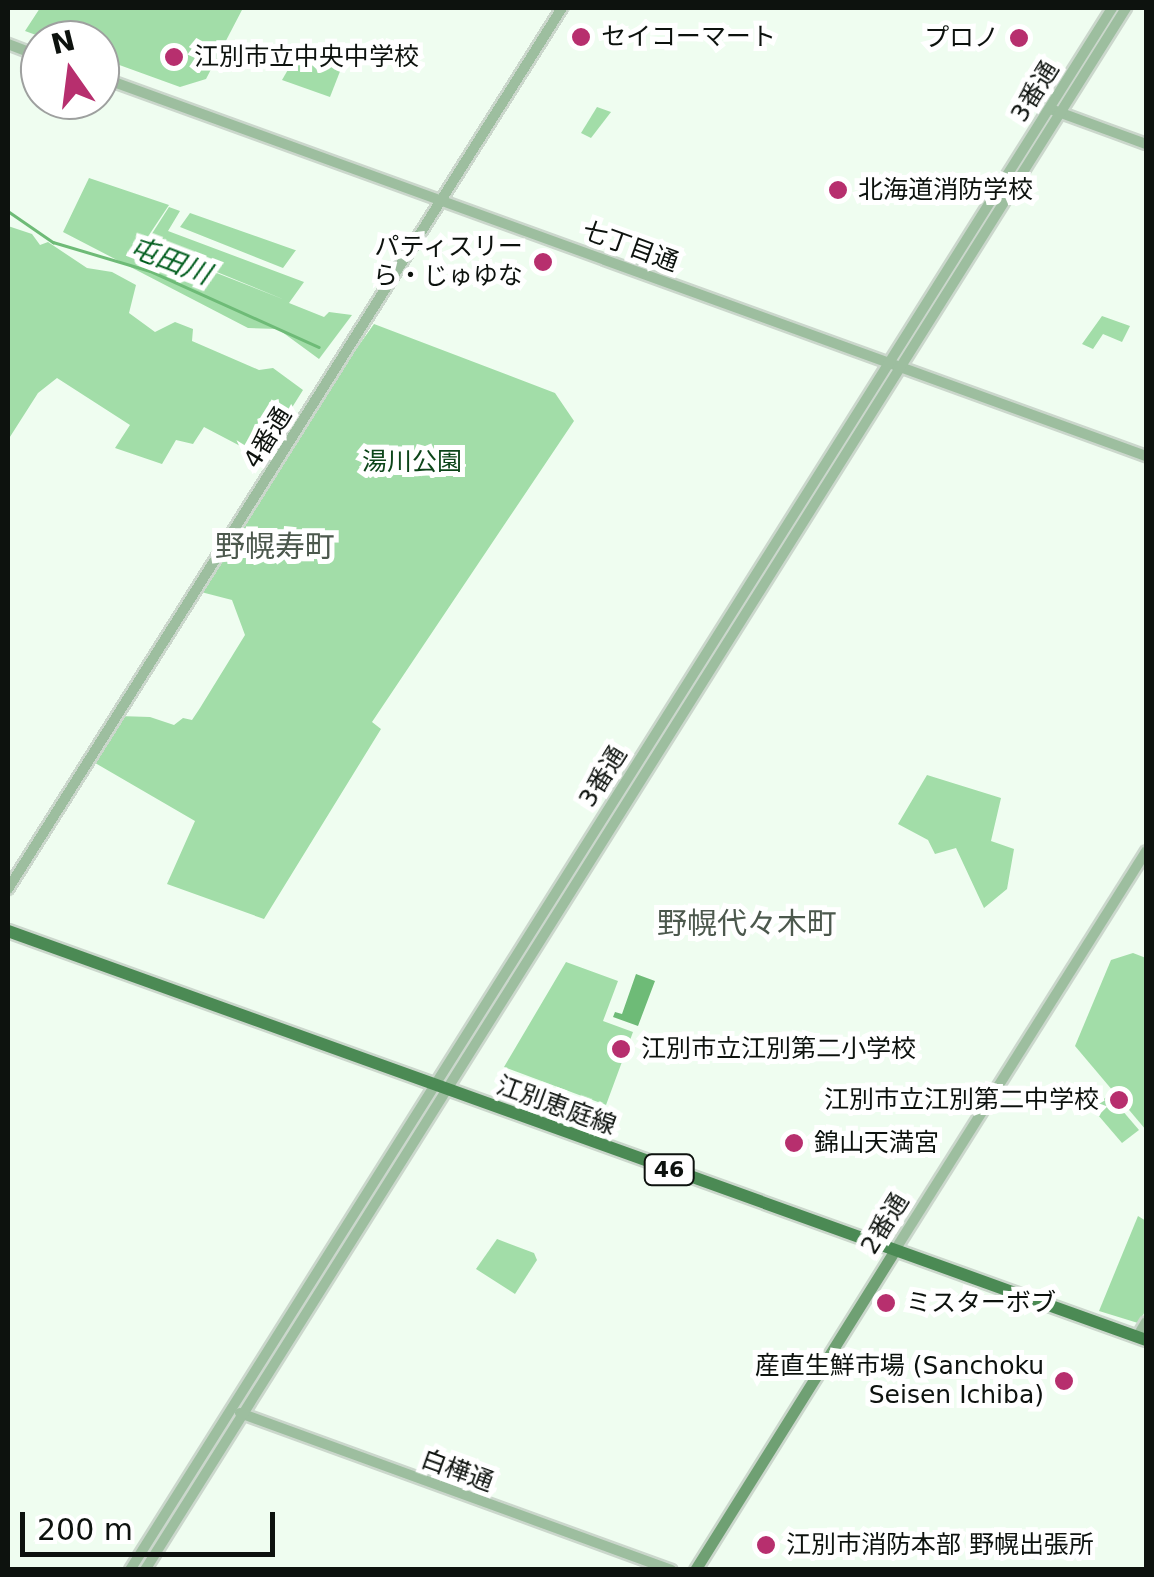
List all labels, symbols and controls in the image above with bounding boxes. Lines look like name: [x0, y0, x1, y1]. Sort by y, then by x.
north arrow: [20, 20, 120, 120]
place label: セイコーマート: [601, 22, 776, 52]
place label: プロノ: [924, 23, 999, 53]
text: N: [48, 24, 78, 61]
marker: セイコーマート: [570, 26, 592, 48]
marker: プロノ: [1008, 27, 1030, 49]
place label: 江別市立中央中学校: [194, 42, 419, 72]
marker: 江別市立中央中学校: [163, 46, 185, 68]
street label: 3番通: [1005, 56, 1065, 128]
place label: 北海道消防学校: [858, 175, 1033, 205]
marker: 北海道消防学校: [827, 179, 849, 201]
street label: 七丁目通: [578, 216, 682, 278]
water label: 屯田川: [125, 230, 215, 292]
place label: パティスリー ら・じゅゆな: [373, 233, 523, 292]
marker: パティスリー ら・じゅゆな: [532, 251, 554, 273]
street label: 4番通: [238, 402, 298, 474]
park label: 湯川公園: [362, 447, 462, 477]
district label: 野幌寿町: [215, 529, 335, 565]
street label: 3番通: [573, 741, 633, 813]
district label: 野幌代々木町: [657, 906, 837, 942]
place label: 江別市立江別第二小学校: [641, 1034, 916, 1064]
marker: 江別市立江別第二小学校: [610, 1038, 632, 1060]
street label: 江別恵庭線: [492, 1071, 620, 1141]
place label: 江別市立江別第二中学校: [824, 1085, 1099, 1115]
marker: 江別市立江別第二中学校: [1108, 1089, 1130, 1111]
place label: 錦山天満宮: [814, 1128, 939, 1158]
marker: 錦山天満宮: [783, 1132, 805, 1154]
road number: 46: [642, 1153, 696, 1187]
street label: 2番通: [855, 1188, 915, 1260]
place label: ミスターボブ: [906, 1288, 1056, 1318]
marker: ミスターボブ: [875, 1292, 897, 1314]
place label: 産直生鮮市場 (Sanchoku Seisen Ichiba): [755, 1352, 1044, 1411]
marker: 産直生鮮市場 (Sanchoku Seisen Ichiba): [1053, 1370, 1075, 1392]
street label: 白樺通: [417, 1444, 497, 1498]
scale bar: [25, 1492, 280, 1554]
text: 200 m: [37, 1512, 133, 1547]
place label: 江別市消防本部 野幌出張所: [786, 1530, 1094, 1560]
marker: 江別市消防本部 野幌出張所: [755, 1534, 777, 1556]

